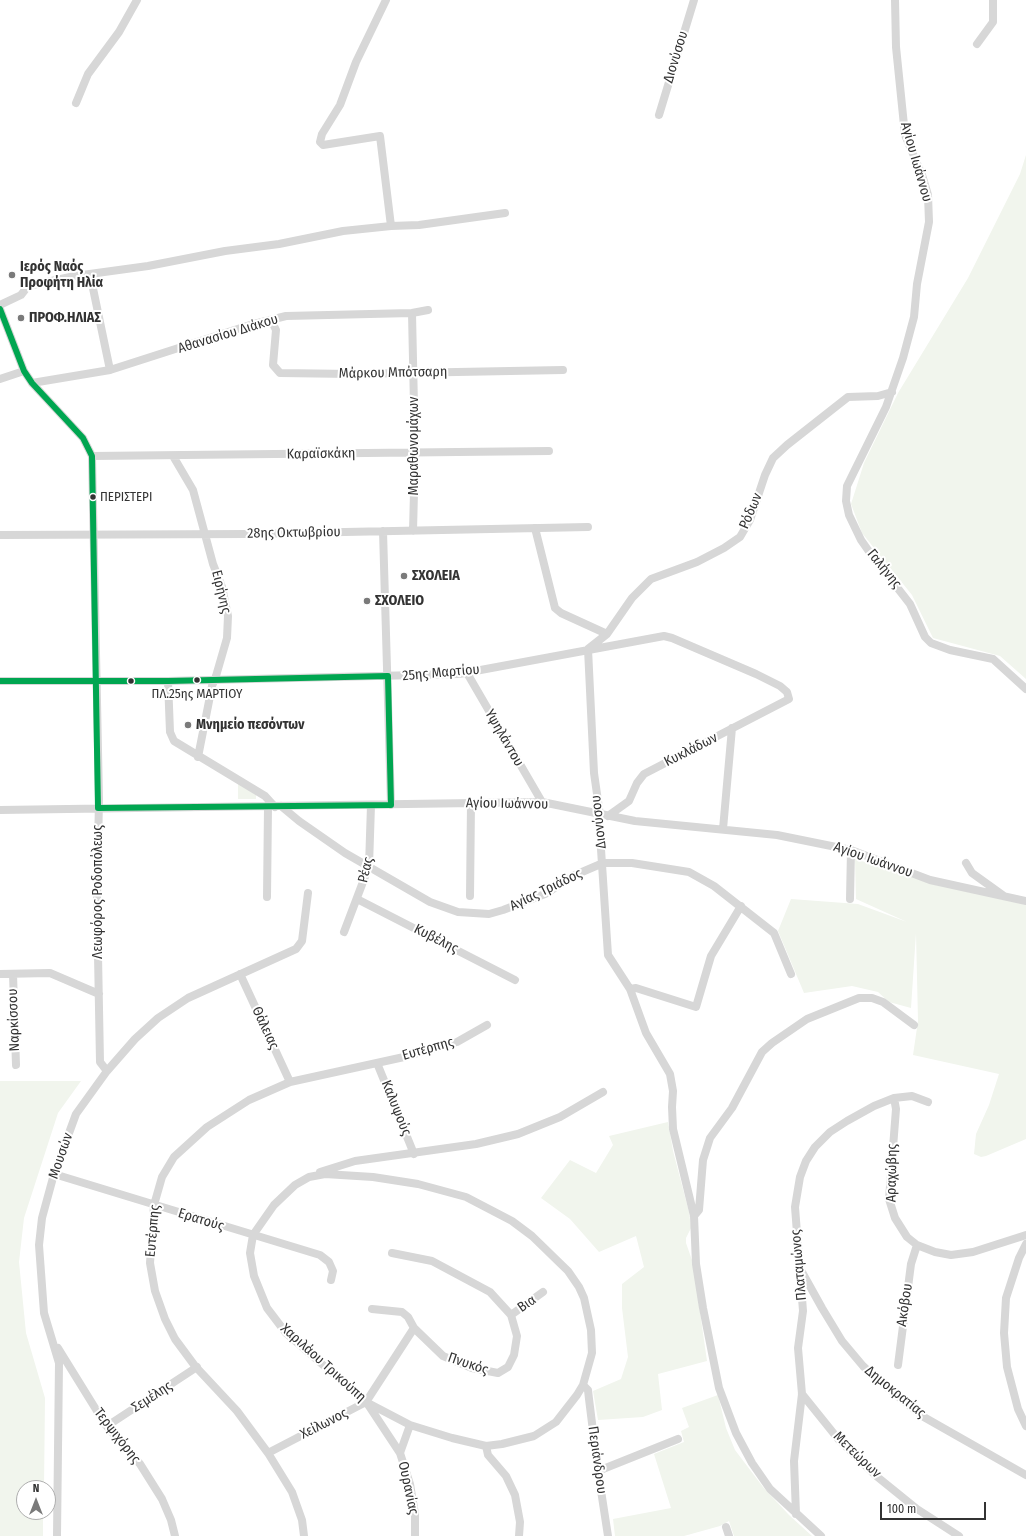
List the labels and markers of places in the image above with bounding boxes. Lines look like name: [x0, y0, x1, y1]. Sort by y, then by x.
place label: Ιερός Ναός Προφήτη Ηλία: [20, 259, 103, 292]
marker: Ιερός Ναός Προφήτη Ηλία: [7, 270, 17, 280]
place label: ΠΡΟΦ.ΗΛΙΑΣ: [29, 310, 101, 326]
marker: ΠΡΟΦ.ΗΛΙΑΣ: [16, 313, 26, 323]
place label: ΠΕΡΙΣΤΕΡΙ: [100, 489, 152, 505]
marker: ΠΕΡΙΣΤΕΡΙ: [88, 492, 98, 502]
place label: ΣΧΟΛΕΙΑ: [412, 568, 460, 584]
marker: ΣΧΟΛΕΙΑ: [399, 571, 409, 581]
place label: ΣΧΟΛΕΙΟ: [375, 593, 424, 609]
marker: ΣΧΟΛΕΙΟ: [362, 596, 372, 606]
marker: ΠΛ.25ης ΜΑΡΤΙΟΥ: [192, 675, 202, 685]
unlabelled marker: [126, 676, 136, 686]
place label: ΠΛ.25ης ΜΑΡΤΙΟΥ: [152, 686, 242, 702]
place label: Μνημείο πεσόντων: [196, 717, 304, 733]
marker: Μνημείο πεσόντων: [183, 720, 193, 730]

